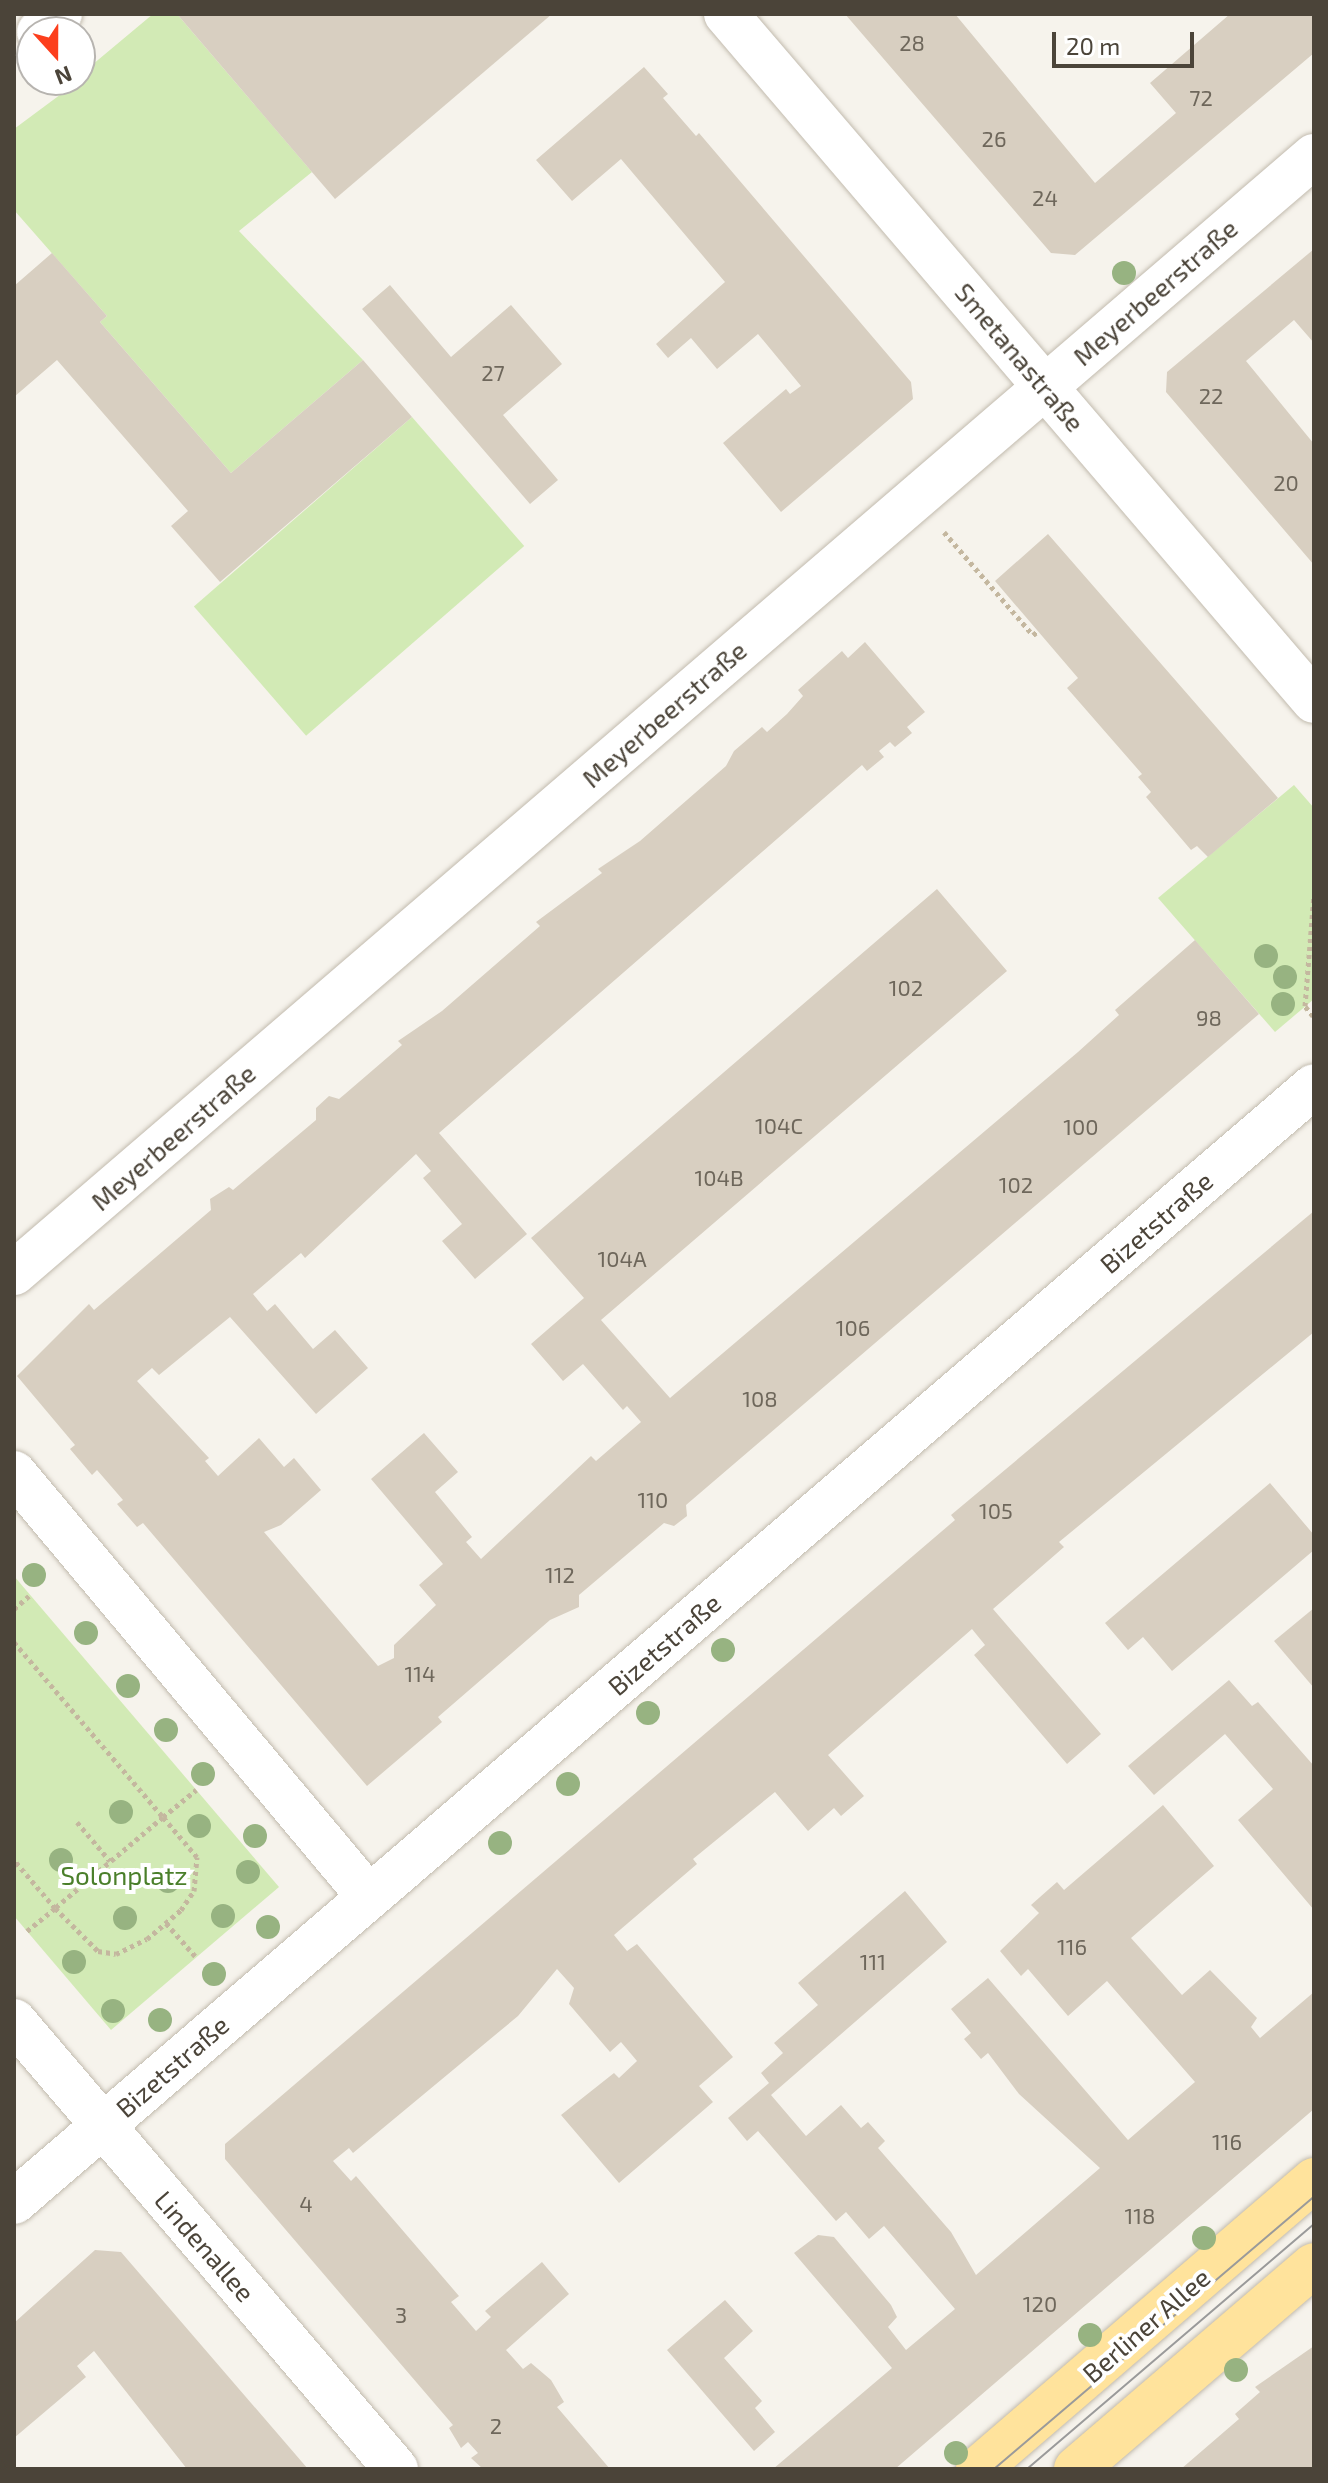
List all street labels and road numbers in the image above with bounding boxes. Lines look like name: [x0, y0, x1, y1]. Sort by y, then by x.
street label: Meyerbeerstraße: [1067, 212, 1243, 372]
street label: Smetanastraße: [949, 276, 1091, 438]
street label: Meyerbeerstraße: [576, 634, 752, 794]
street label: Meyerbeerstraße: [85, 1057, 261, 1217]
street label: Bizetstraße: [1093, 1165, 1219, 1279]
street label: Bizetstraße: [601, 1587, 727, 1701]
street label: Bizetstraße: [109, 2009, 235, 2123]
street label: Lindenallee: [148, 2184, 262, 2308]
street label: Berliner Allee: [1076, 2261, 1216, 2389]

